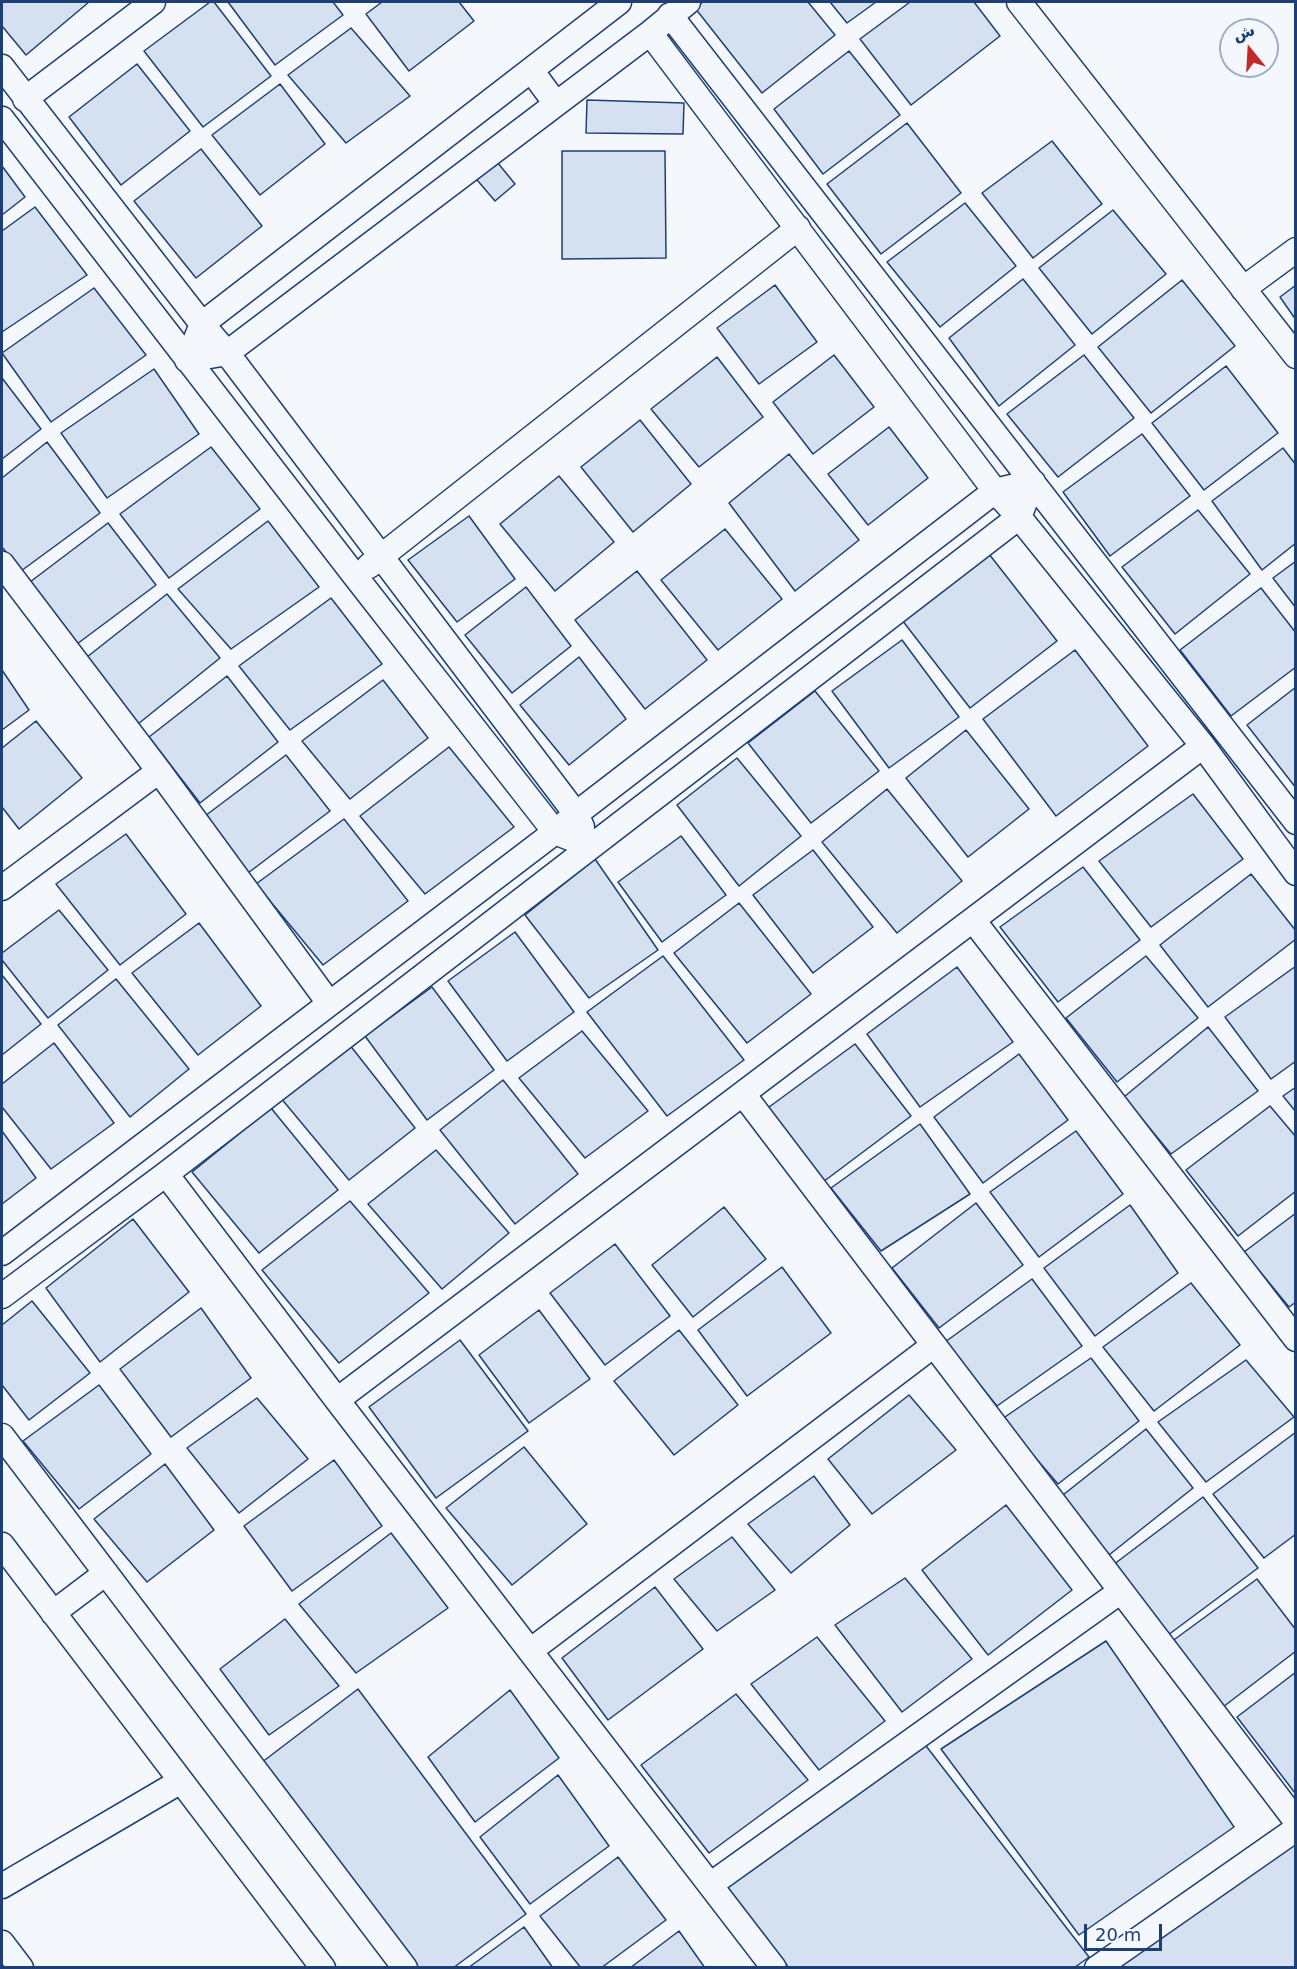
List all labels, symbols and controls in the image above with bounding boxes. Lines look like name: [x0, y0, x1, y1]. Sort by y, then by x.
north arrow: [1219, 18, 1279, 78]
text: ش: [1230, 20, 1257, 45]
scale bar: [1087, 1912, 1165, 1950]
text: 20 m: [1095, 1924, 1141, 1945]

